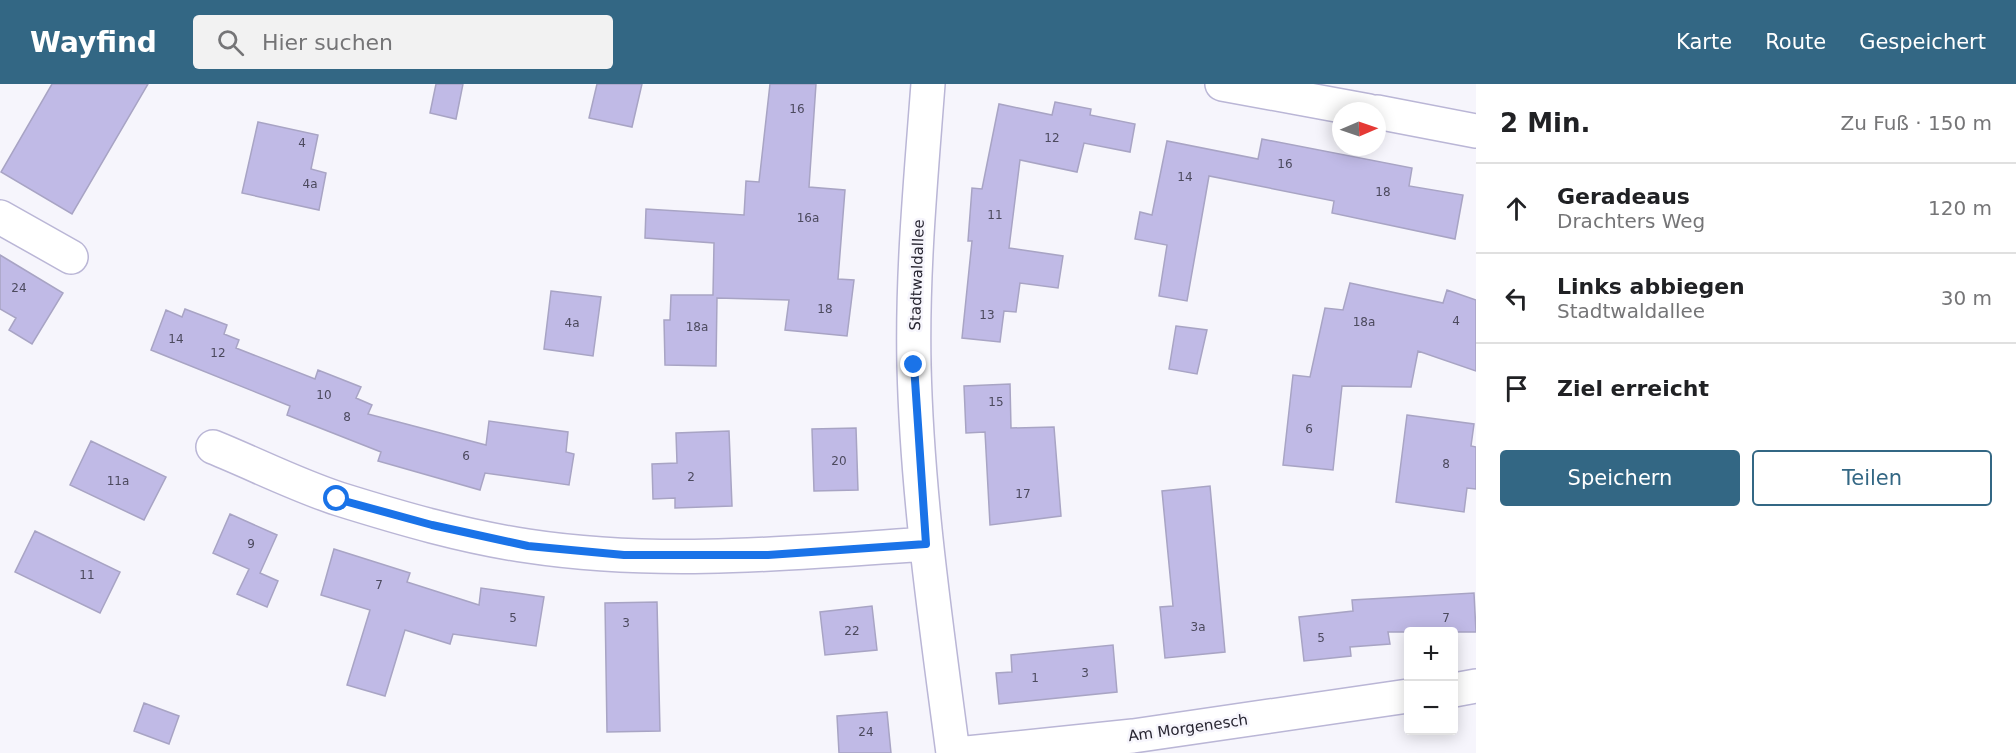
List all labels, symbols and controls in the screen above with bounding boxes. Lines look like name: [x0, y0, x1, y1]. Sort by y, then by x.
search box: [193, 15, 613, 69]
text: Wayfind: [30, 26, 157, 59]
icon: search: [214, 26, 247, 59]
text: Hier suchen: [262, 30, 393, 55]
text: Karte: [1676, 30, 1732, 54]
text: Route: [1765, 30, 1826, 54]
text: Gespeichert: [1859, 30, 1986, 54]
house number: 16: [789, 102, 805, 116]
north arrow: [1332, 102, 1386, 156]
text: 2 Min.: [1500, 108, 1590, 138]
text: Zu Fuß · 150 m: [1840, 111, 1992, 135]
house number: 12: [1044, 131, 1060, 145]
house number: 4: [298, 136, 306, 150]
house number: 16: [1277, 157, 1293, 171]
house number: 14: [1177, 170, 1193, 184]
house number: 4a: [303, 177, 318, 191]
text: Geradeaus: [1557, 184, 1690, 209]
house number: 18: [1375, 185, 1391, 199]
icon: ahead: [1500, 192, 1533, 225]
text: 120 m: [1928, 196, 1992, 220]
house number: 11: [987, 208, 1003, 222]
text: Drachters Weg: [1557, 209, 1705, 233]
house number: 16a: [797, 211, 819, 225]
street label: Stadtwaldallee: [906, 219, 928, 331]
text: Links abbiegen: [1557, 274, 1745, 299]
house number: 24: [11, 281, 27, 295]
icon: left: [1500, 282, 1533, 315]
text: 30 m: [1941, 286, 1992, 310]
text: Stadtwaldallee: [1557, 299, 1705, 323]
house number: 18: [817, 302, 833, 316]
house number: 13: [979, 308, 995, 322]
house number: 4: [1452, 314, 1460, 328]
house number: 18a: [1353, 315, 1375, 329]
house number: 4a: [565, 316, 580, 330]
house number: 18a: [686, 320, 708, 334]
house number: 14: [168, 332, 184, 346]
house number: 12: [210, 346, 226, 360]
route end: [900, 351, 926, 377]
icon: arrive: [1500, 372, 1533, 405]
text: Ziel erreicht: [1557, 376, 1709, 401]
house number: 10: [316, 388, 332, 402]
house number: 15: [988, 395, 1004, 409]
house number: 8: [343, 410, 351, 424]
house number: 6: [1305, 422, 1313, 436]
house number: 6: [462, 449, 470, 463]
button: Speichern: [1500, 450, 1740, 506]
button: Teilen: [1752, 450, 1992, 506]
house number: 20: [831, 454, 847, 468]
house number: 8: [1442, 457, 1450, 471]
house number: 2: [687, 470, 695, 484]
house number: 11a: [107, 474, 129, 488]
route start: [323, 485, 349, 511]
house number: 17: [1015, 487, 1031, 501]
house number: 9: [247, 537, 255, 551]
house number: 11: [79, 568, 95, 582]
house number: 7: [375, 578, 383, 592]
house number: 5: [509, 611, 517, 625]
house number: 7: [1442, 611, 1450, 625]
house number: 3: [622, 616, 630, 630]
house number: 3a: [1191, 620, 1206, 634]
house number: 22: [844, 624, 860, 638]
map controls: [1404, 627, 1458, 735]
button: +: [1404, 627, 1458, 681]
house number: 5: [1317, 631, 1325, 645]
house number: 3: [1081, 666, 1089, 680]
house number: 1: [1031, 671, 1039, 685]
button: −: [1404, 681, 1458, 735]
street label: Am Morgenesch: [1127, 711, 1249, 745]
house number: 24: [858, 725, 874, 739]

